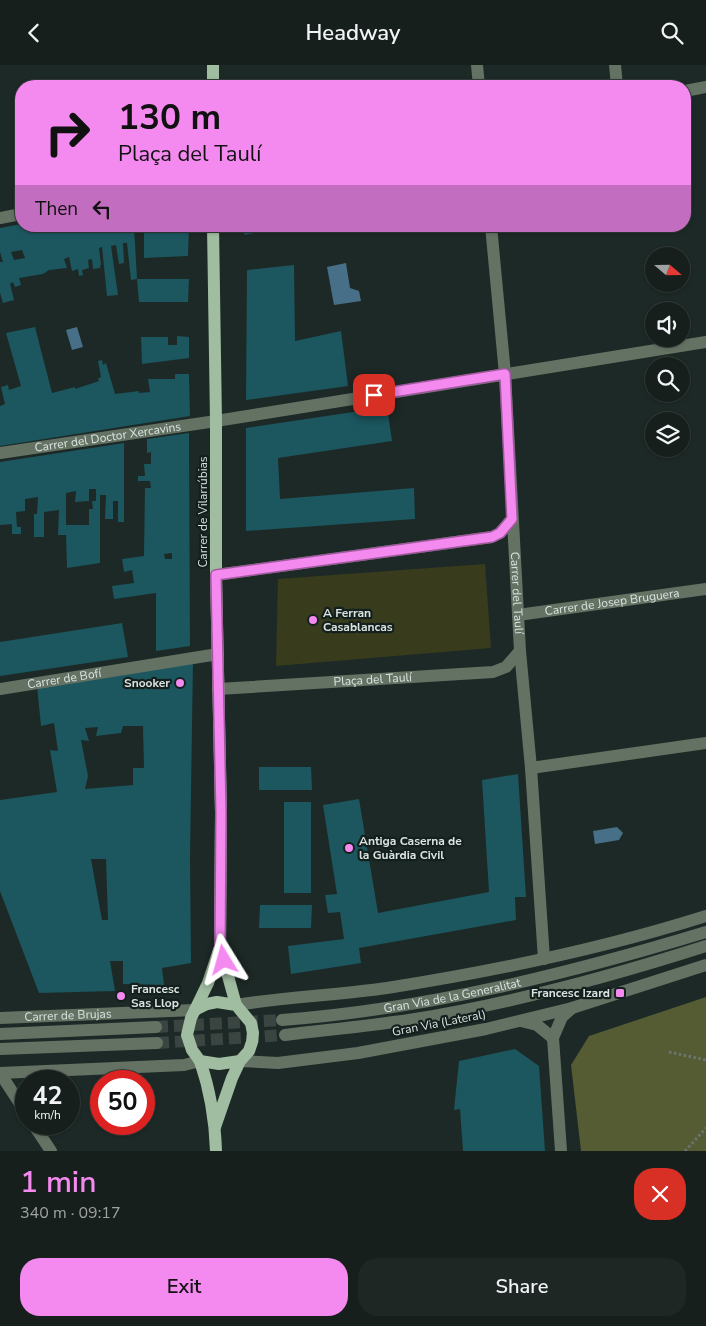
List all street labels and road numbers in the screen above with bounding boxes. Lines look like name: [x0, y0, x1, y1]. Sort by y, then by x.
street label: Carrer del Doctor Xercavins: [34, 418, 182, 456]
street label: Carrer de Vilarrúbias: [195, 456, 211, 568]
street label: Carrer del Taulí: [507, 551, 527, 636]
street label: Carrer de Josep Bruguera: [544, 585, 680, 619]
street label: Carrer de Bofí: [26, 665, 103, 693]
street label: Plaça del Taulí: [333, 669, 414, 690]
street label: Gran Via de la Generalitat: [382, 974, 523, 1016]
street label: Carrer de Brujas: [24, 1005, 112, 1025]
street label: Gran Via (Lateral): [391, 1006, 487, 1040]

